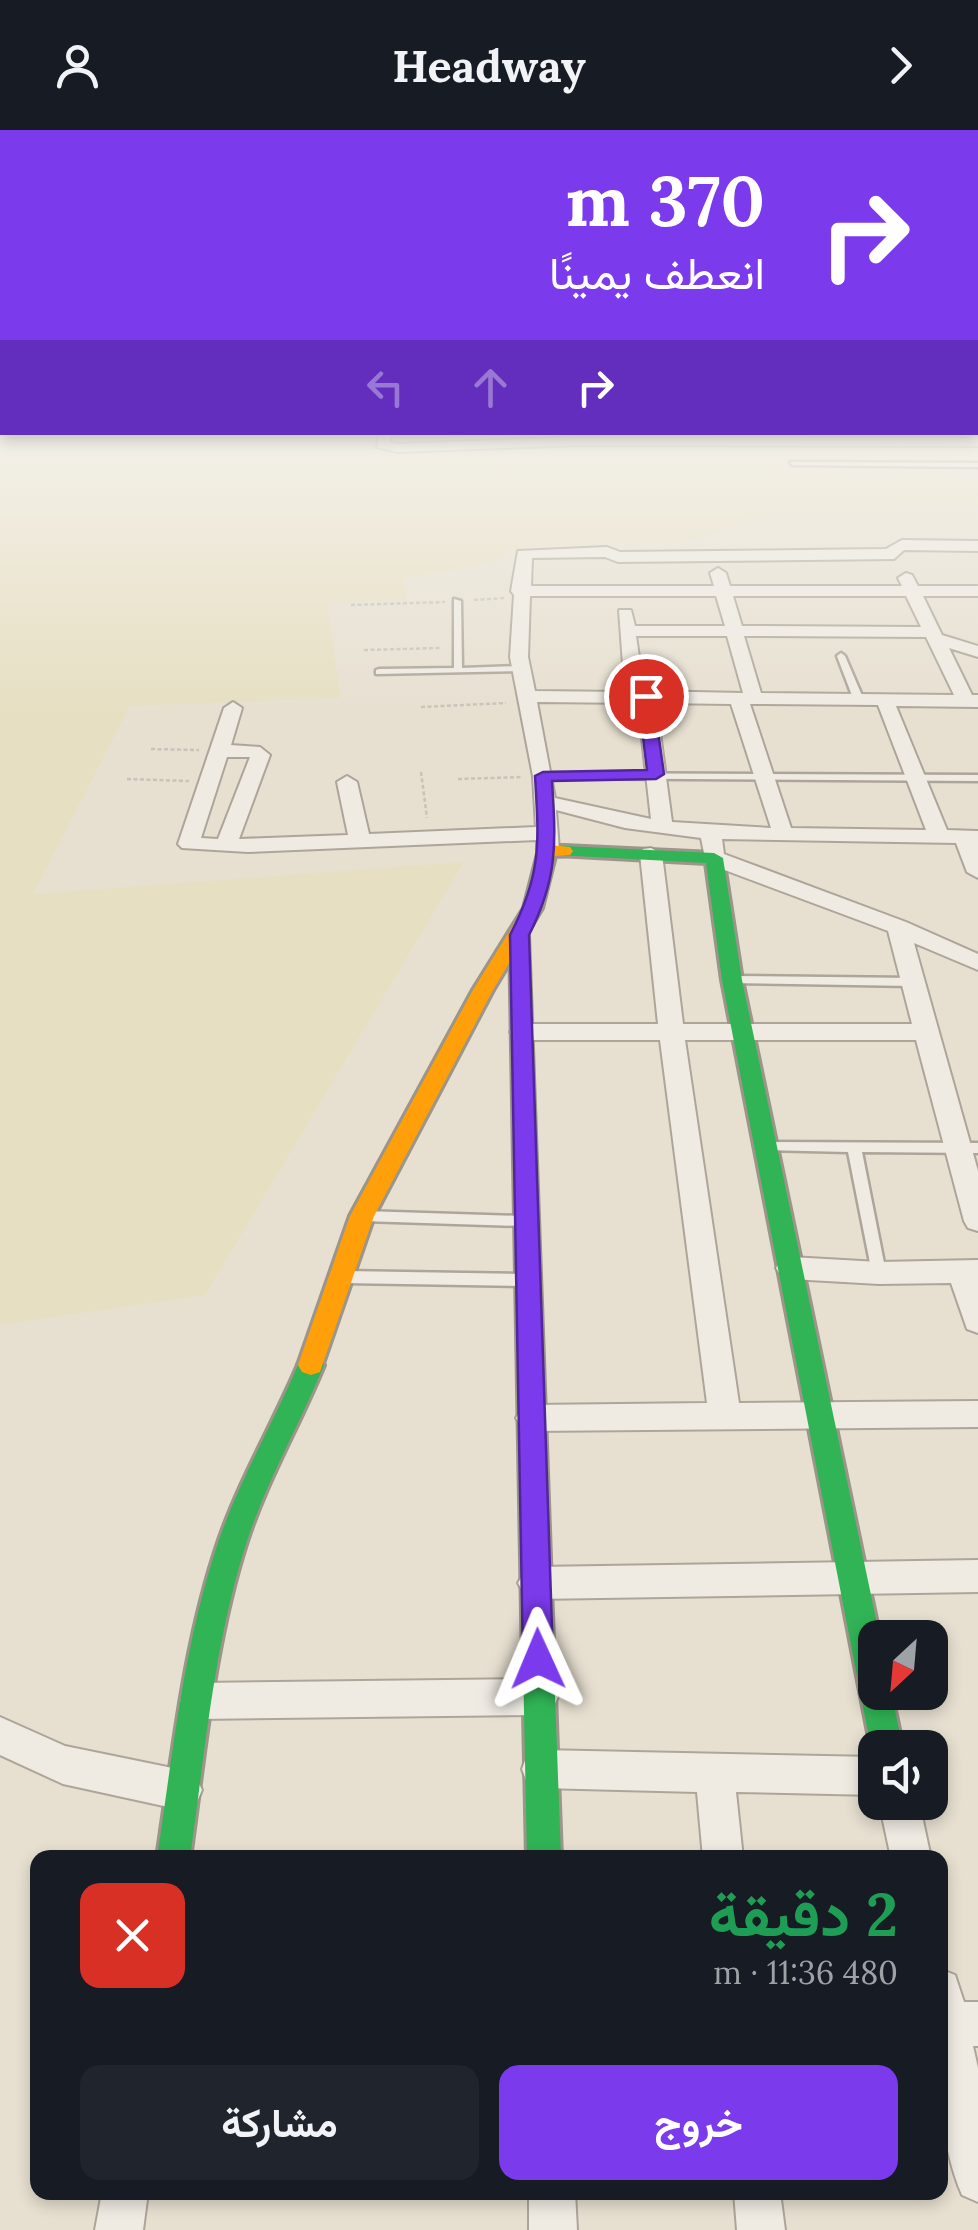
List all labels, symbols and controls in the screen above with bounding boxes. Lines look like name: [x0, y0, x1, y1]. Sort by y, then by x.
text: Headway: [392, 37, 586, 94]
icon: person: [50, 38, 105, 93]
icon: forward: [873, 38, 928, 93]
text: 370 m: [566, 156, 765, 245]
icon: right: [800, 170, 930, 300]
text: انعطف يمينًا: [549, 244, 765, 301]
icon: left: [358, 360, 413, 415]
icon: ahead: [463, 360, 518, 415]
icon: right: [568, 360, 623, 415]
pin: [604, 654, 689, 739]
icon: arrive: [619, 669, 674, 724]
position arrow: [486, 1607, 590, 1711]
north arrow: [858, 1620, 948, 1710]
map controls: [858, 1620, 948, 1820]
button: sound: [858, 1730, 948, 1820]
text: 2 دقيقة: [709, 1876, 898, 1952]
button: close: [80, 1883, 185, 1988]
text: 480 m · 11:36: [713, 1952, 898, 1993]
button: مشاركة: [80, 2065, 479, 2180]
button: خروج: [499, 2065, 898, 2180]

